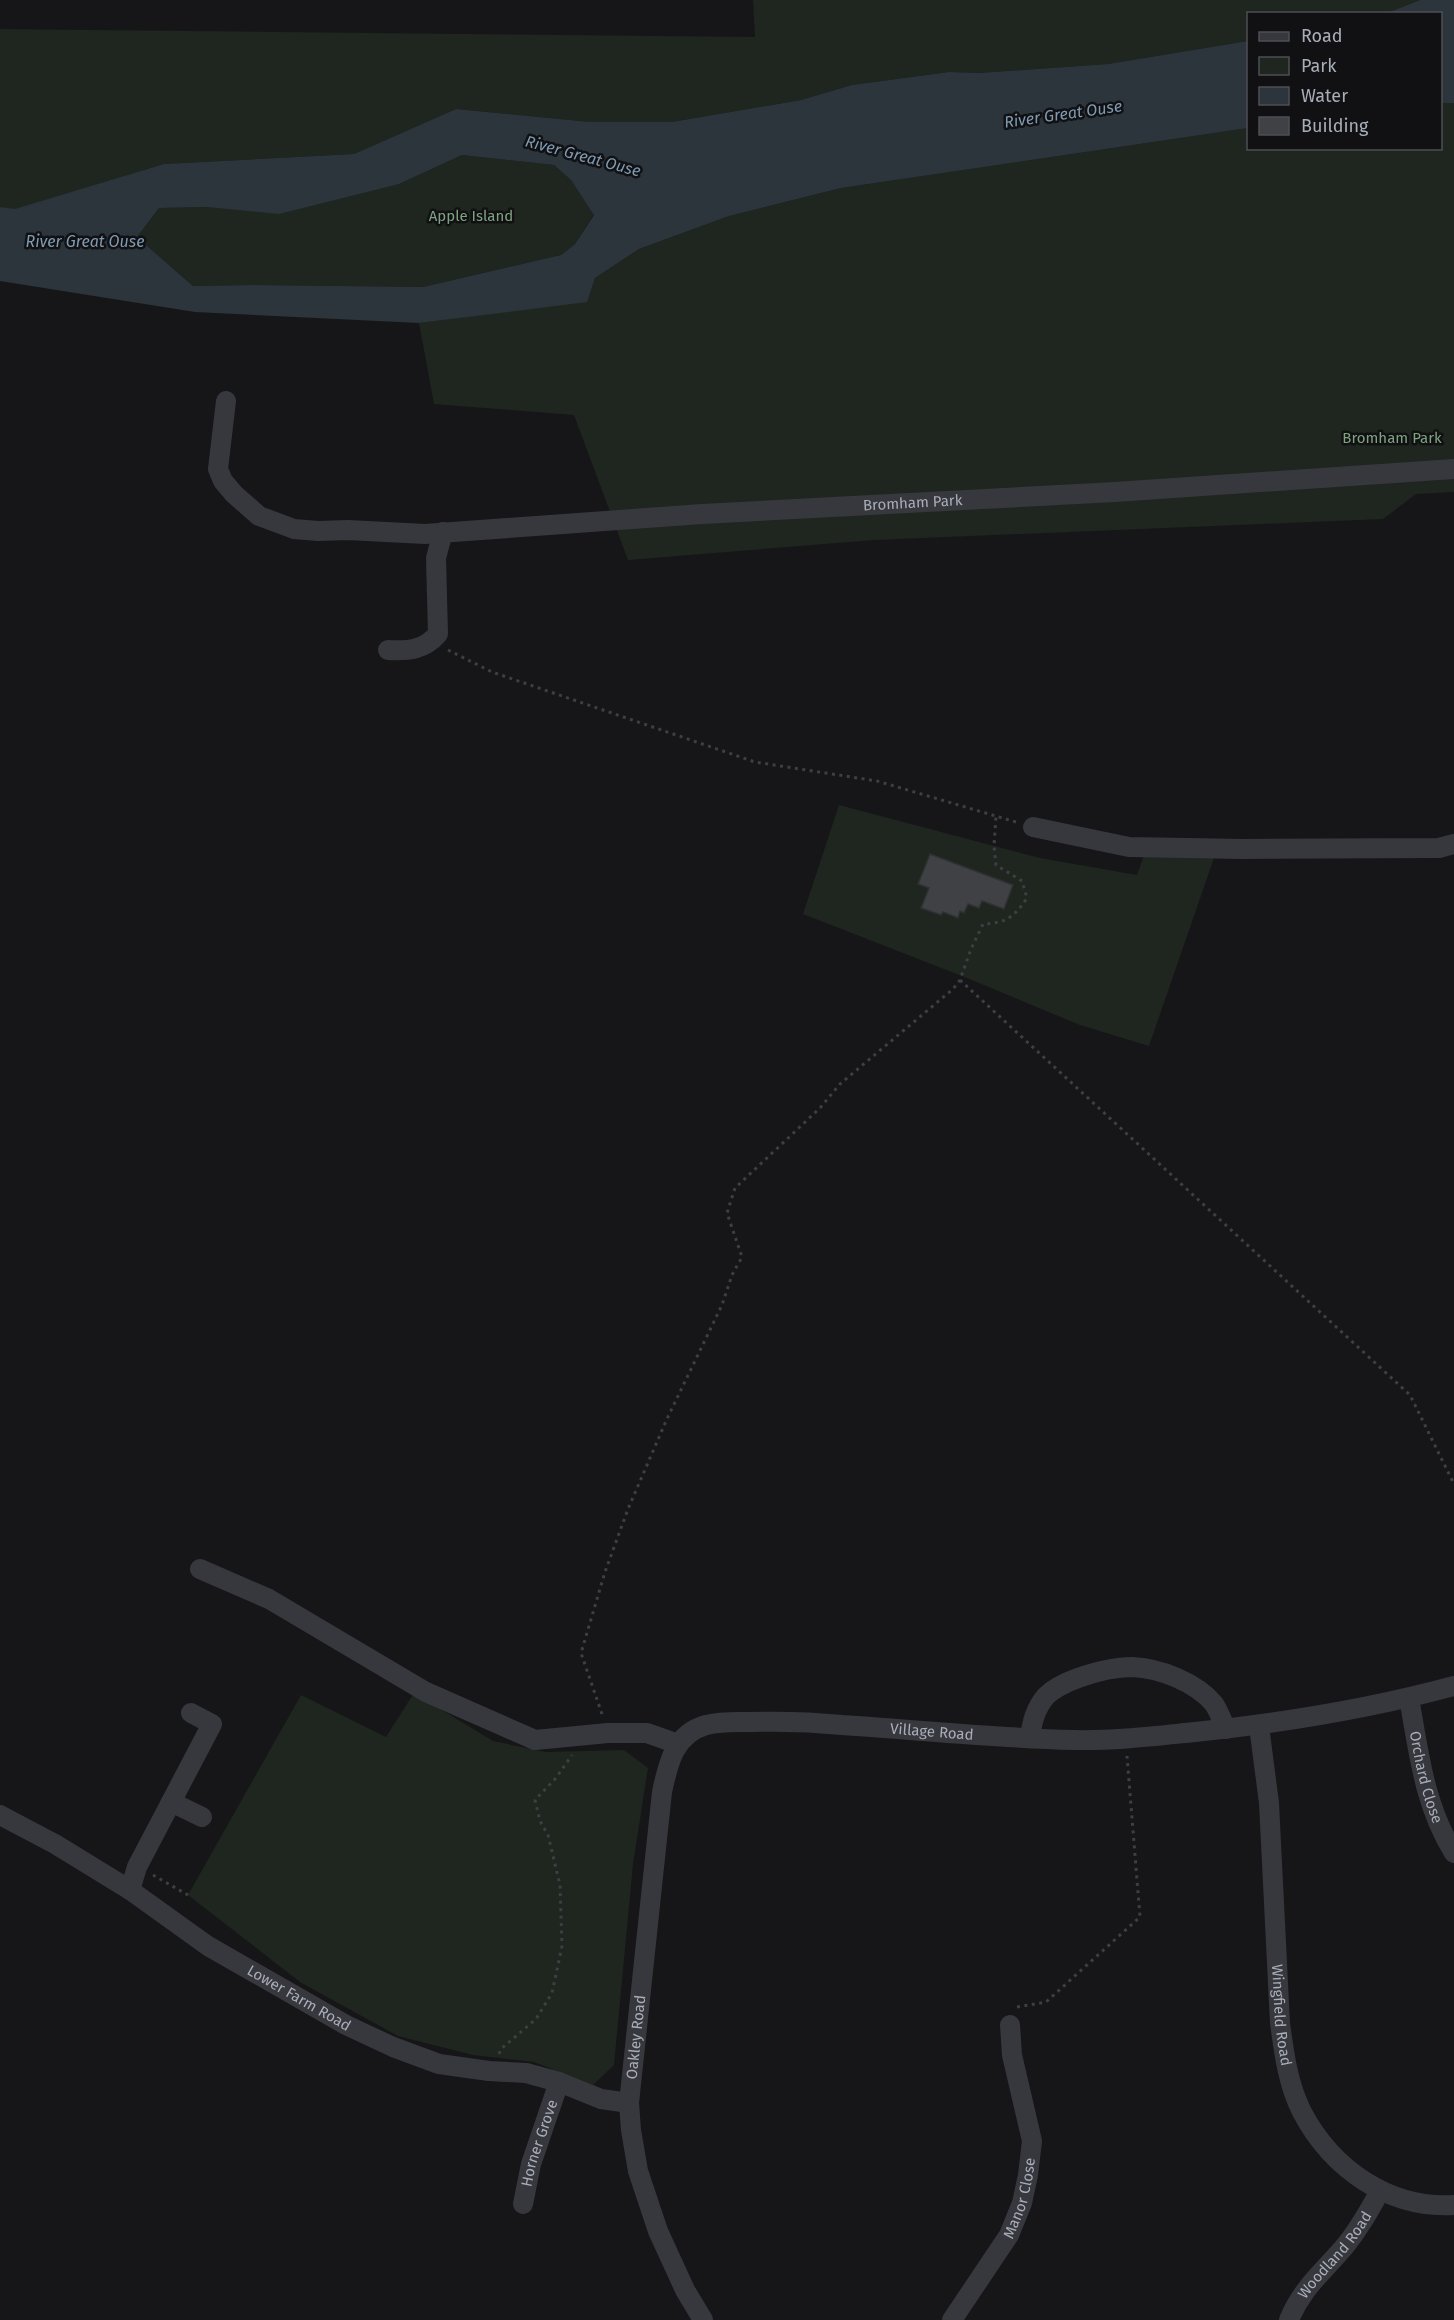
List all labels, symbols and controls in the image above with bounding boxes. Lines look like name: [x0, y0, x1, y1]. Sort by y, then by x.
legend: [1247, 12, 1442, 150]
text: Road: [1301, 25, 1343, 47]
text: Park: [1301, 55, 1337, 77]
text: Water: [1301, 85, 1348, 107]
water label: River Great Ouse: [1003, 96, 1123, 132]
text: Building: [1301, 115, 1369, 137]
water label: River Great Ouse: [523, 131, 643, 181]
park label: Apple Island: [429, 207, 513, 225]
water label: River Great Ouse: [26, 232, 144, 251]
park label: Bromham Park: [1342, 429, 1442, 447]
street label: Bromham Park: [863, 491, 963, 514]
street label: Village Road: [889, 1719, 974, 1744]
street label: Orchard Close: [1406, 1730, 1447, 1826]
street label: Lower Farm Road: [244, 1961, 354, 2035]
street label: Wingfield Road: [1268, 1964, 1295, 2067]
street label: Oakley Road: [623, 1994, 649, 2080]
street label: Horner Grove: [518, 2097, 561, 2188]
street label: Manor Close: [999, 2157, 1039, 2241]
street label: Woodland Road: [1294, 2208, 1376, 2302]

